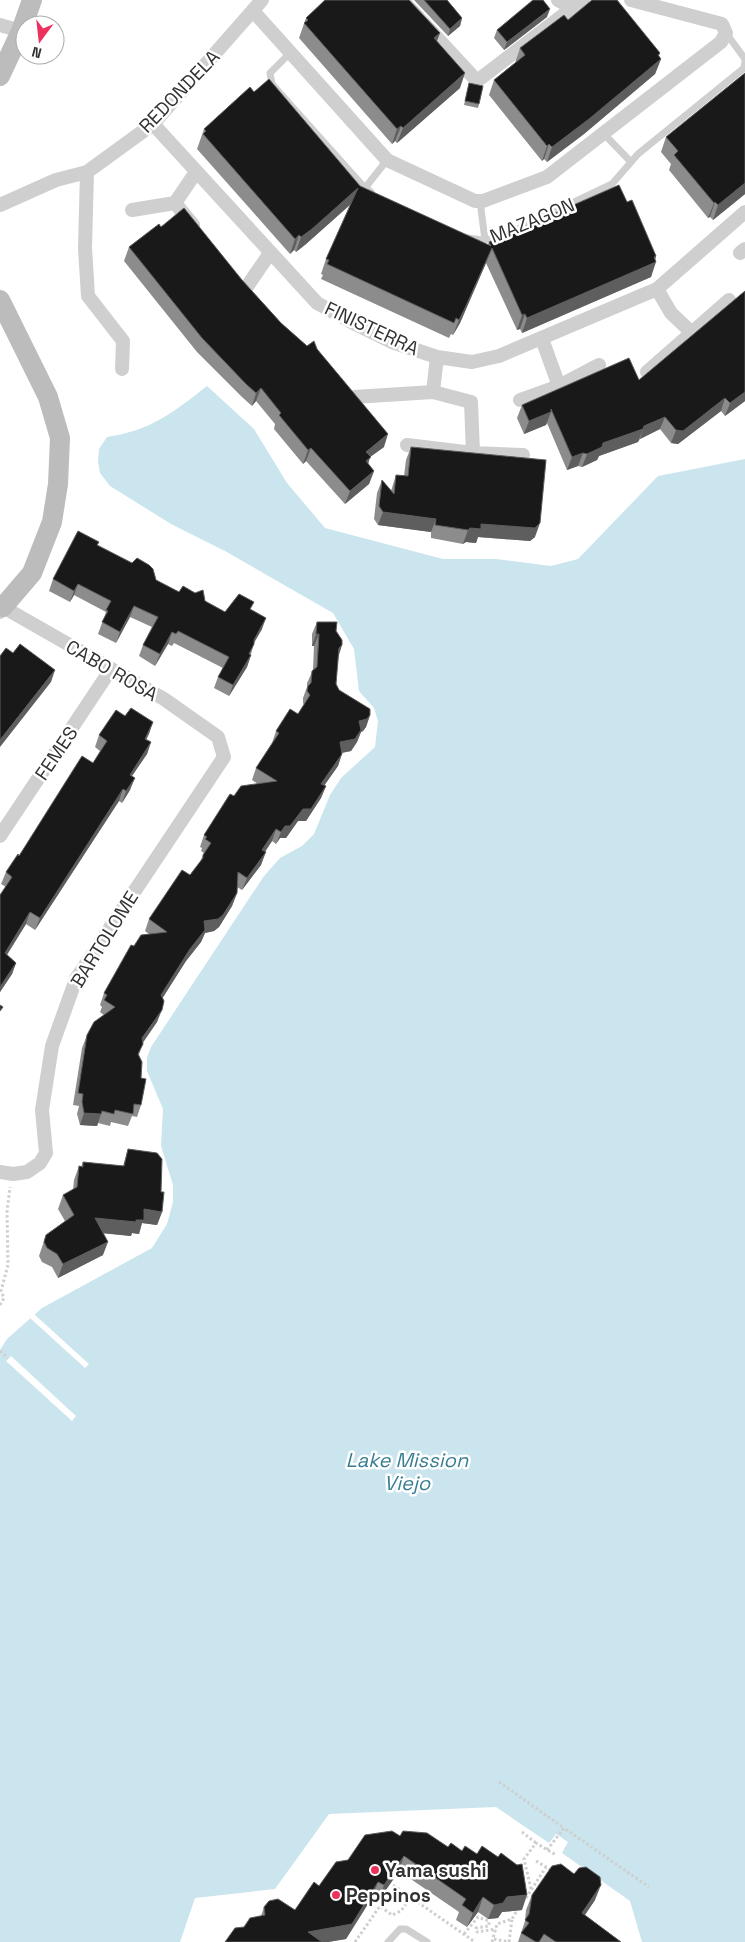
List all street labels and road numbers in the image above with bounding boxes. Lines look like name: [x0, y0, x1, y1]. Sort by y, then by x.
street label: REDONDELA: [133, 44, 225, 138]
street label: MAZAGON: [486, 192, 578, 249]
street label: FINISTERRA: [321, 296, 423, 361]
street label: CABO ROSA: [61, 634, 162, 707]
street label: FEMES: [29, 722, 83, 785]
street label: BARTOLOME: [65, 886, 144, 992]

